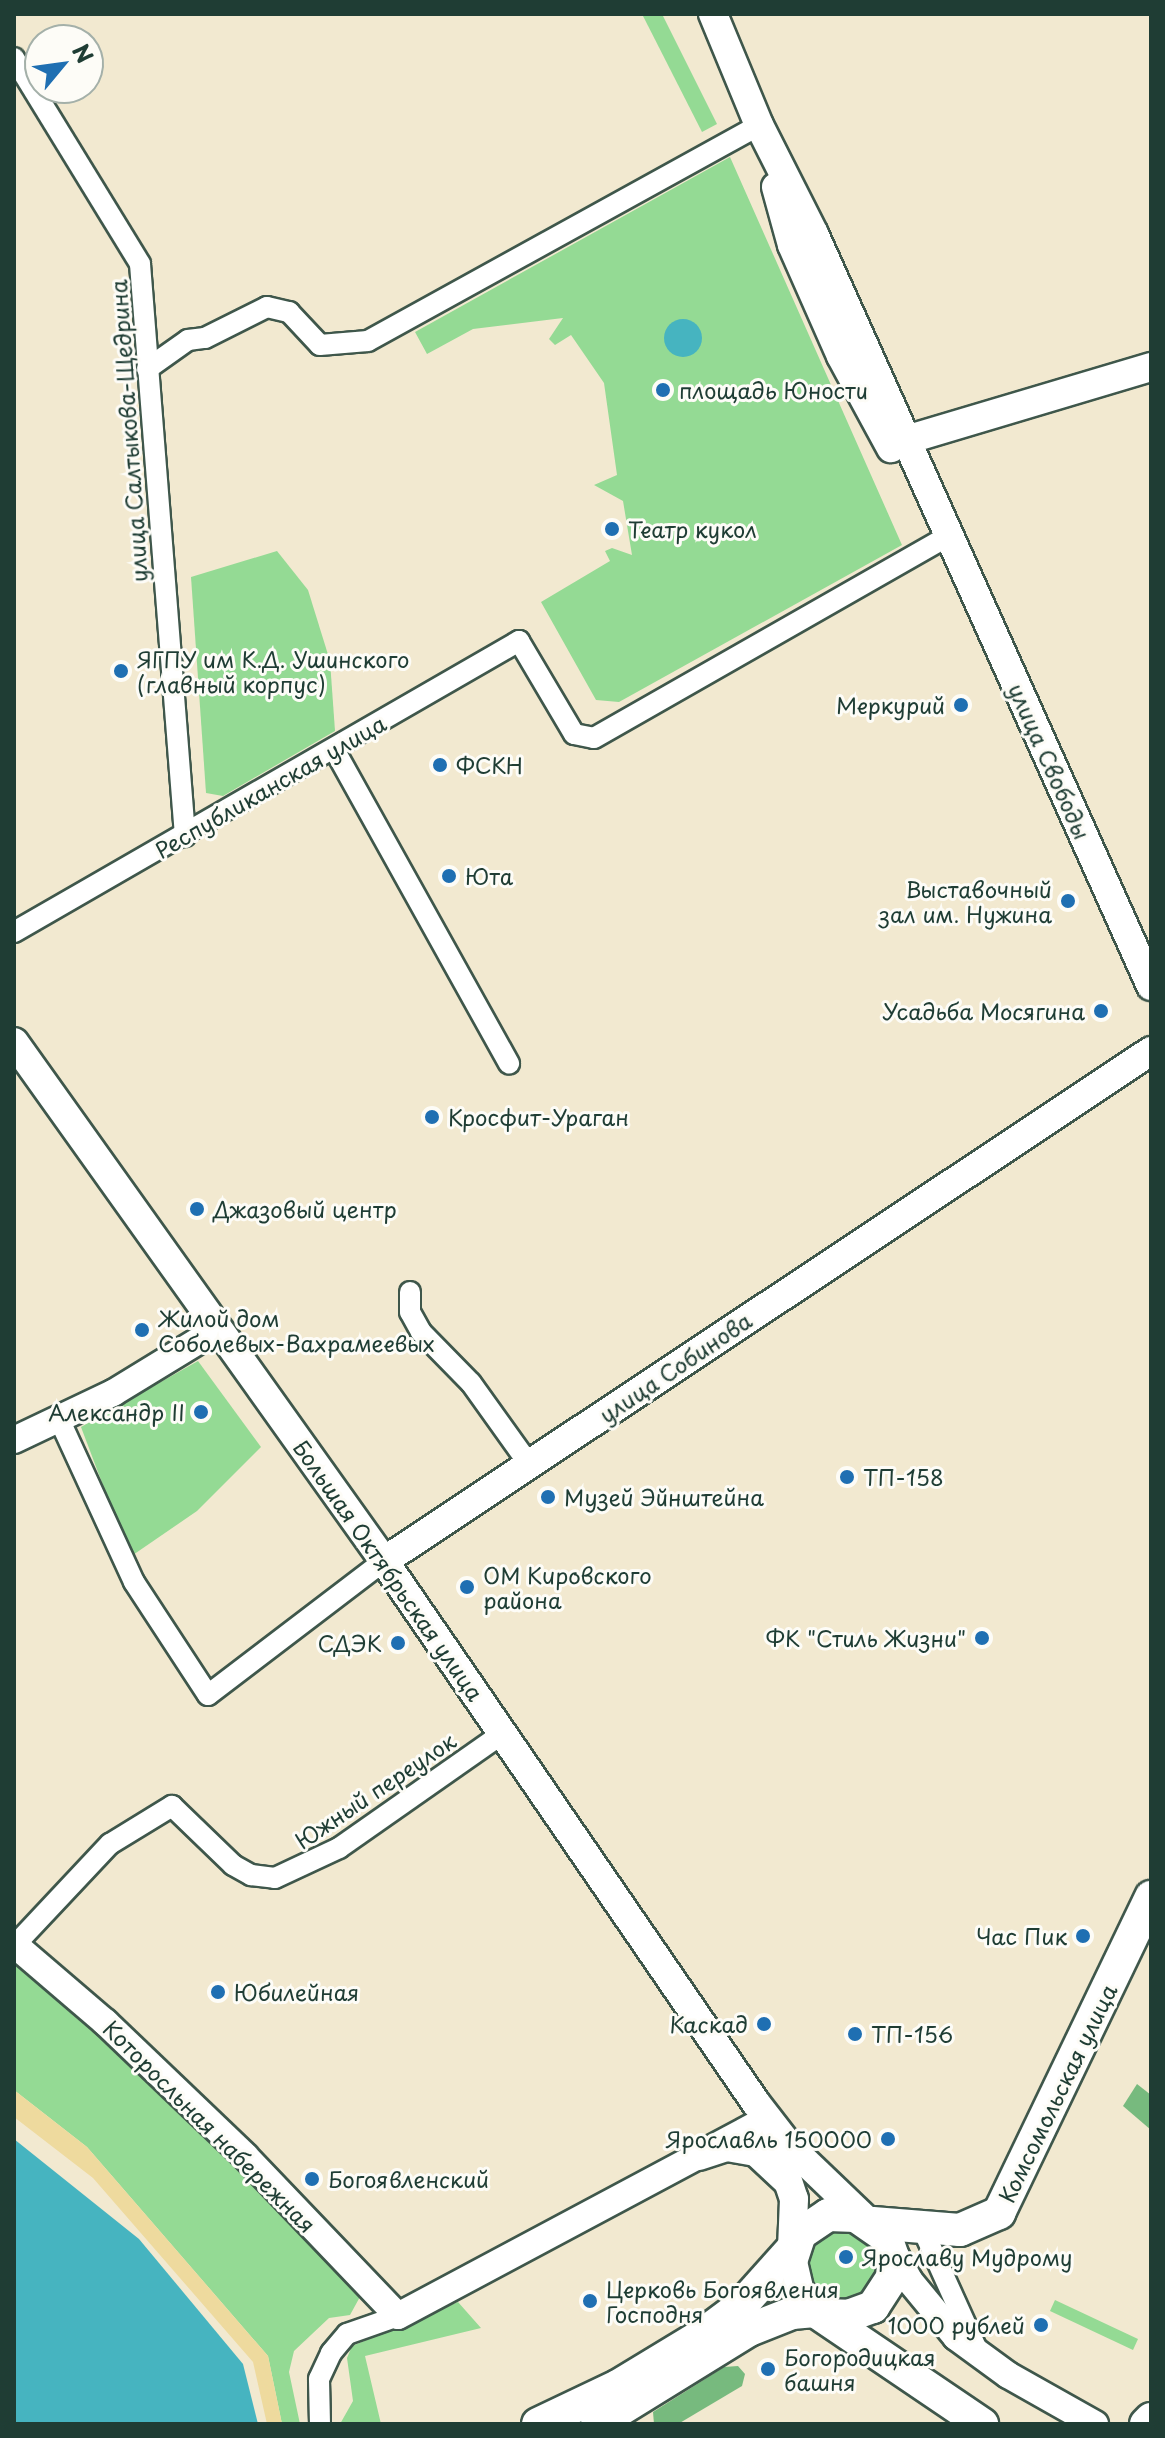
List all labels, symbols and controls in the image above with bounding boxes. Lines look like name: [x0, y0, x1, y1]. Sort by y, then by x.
north arrow: [24, 24, 104, 104]
text: N: [65, 37, 102, 69]
street label: улица Салтыкова-Щедрина: [104, 278, 152, 584]
place label: площадь Юности: [679, 377, 867, 403]
marker: площадь Юности: [654, 381, 672, 399]
place label: Театр кукол: [628, 516, 757, 542]
marker: Театр кукол: [603, 520, 621, 538]
place label: ЯГПУ им К.Д. Ушинского (главный корпус): [137, 645, 410, 696]
marker: ЯГПУ им К.Д. Ушинского (главный корпус): [112, 662, 130, 680]
street label: улица Свободы: [1004, 679, 1096, 843]
place label: Меркурий: [836, 692, 945, 718]
marker: Меркурий: [952, 696, 970, 714]
street label: Республиканская улица: [149, 709, 391, 863]
place label: ФСКН: [456, 752, 523, 778]
marker: ФСКН: [431, 756, 449, 774]
place label: Юта: [465, 863, 513, 889]
marker: Юта: [440, 867, 458, 885]
place label: Выставочный зал им. Нужина: [878, 875, 1052, 926]
marker: Выставочный зал им. Нужина: [1059, 892, 1077, 910]
place label: Усадьба Мосягина: [882, 998, 1085, 1024]
marker: Усадьба Мосягина: [1092, 1002, 1110, 1020]
place label: Кросфит-Ураган: [448, 1104, 629, 1130]
marker: Кросфит-Ураган: [423, 1108, 441, 1126]
place label: Джазовый центр: [213, 1196, 396, 1222]
marker: Джазовый центр: [188, 1200, 206, 1218]
place label: Жилой дом Соболевых-Вахрамеевых: [158, 1304, 434, 1356]
street label: улица Собинова: [593, 1306, 757, 1428]
marker: Жилой дом Соболевых-Вахрамеевых: [133, 1321, 151, 1339]
place label: Александр II: [48, 1399, 185, 1425]
marker: Александр II: [192, 1403, 210, 1421]
street label: Большая Октябрьская улица: [288, 1433, 490, 1707]
place label: ТП-158: [863, 1464, 944, 1490]
marker: ТП-158: [838, 1468, 856, 1486]
place label: Музей Эйнштейна: [564, 1484, 764, 1510]
marker: Музей Эйнштейна: [539, 1488, 557, 1506]
place label: ОМ Кировского района: [483, 1561, 653, 1612]
marker: ОМ Кировского района: [458, 1578, 476, 1596]
place label: ФК "Стиль Жизни": [764, 1625, 966, 1651]
marker: ФК "Стиль Жизни": [973, 1629, 991, 1647]
place label: СДЭК: [317, 1630, 382, 1656]
marker: СДЭК: [389, 1634, 407, 1652]
street label: Южный переулок: [290, 1727, 460, 1853]
place label: Час Пик: [976, 1923, 1067, 1949]
marker: Час Пик: [1074, 1927, 1092, 1945]
place label: Юбилейная: [234, 1979, 359, 2005]
street label: Комсомольская улица: [992, 1979, 1122, 2207]
marker: Юбилейная: [209, 1983, 227, 2001]
place label: Каскад: [669, 2011, 748, 2037]
street label: Которосльная набережная: [99, 2015, 321, 2237]
marker: Каскад: [755, 2015, 773, 2033]
place label: ТП-156: [871, 2021, 953, 2047]
marker: ТП-156: [846, 2025, 864, 2043]
place label: Ярославль 150000: [665, 2126, 872, 2152]
marker: Ярославль 150000: [879, 2130, 897, 2148]
place label: Богоявленский: [328, 2166, 489, 2192]
marker: Богоявленский: [303, 2170, 321, 2188]
place label: Ярославу Мудрому: [862, 2244, 1074, 2270]
marker: Ярославу Мудрому: [837, 2248, 855, 2266]
place label: Церковь Богоявления Господня: [606, 2275, 839, 2326]
marker: Церковь Богоявления Господня: [581, 2292, 599, 2310]
place label: 1000 рублей: [887, 2312, 1025, 2338]
marker: 1000 рублей: [1032, 2316, 1050, 2334]
place label: Богородицкая башня: [784, 2343, 936, 2394]
marker: Богородицкая башня: [759, 2360, 777, 2378]

